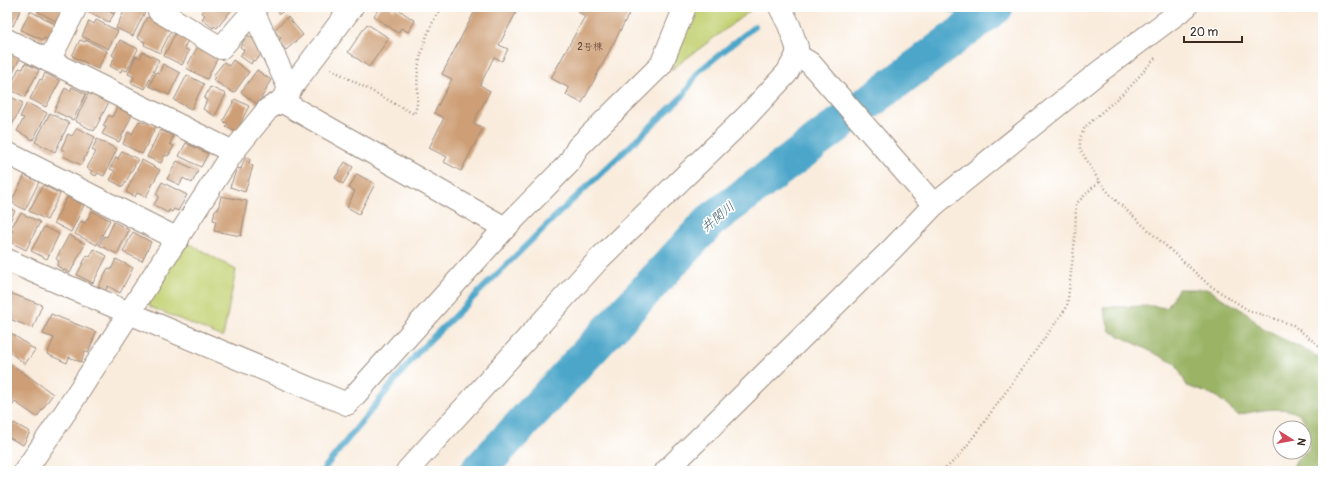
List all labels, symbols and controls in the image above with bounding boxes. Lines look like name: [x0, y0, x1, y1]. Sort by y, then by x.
scale bar: [1184, 18, 1242, 44]
text: 20 m: [1190, 25, 1219, 40]
house number: 2号棟: [577, 41, 603, 53]
water label: 井関川: [698, 198, 738, 236]
north arrow: [1272, 420, 1312, 460]
text: N: [1294, 437, 1308, 447]

